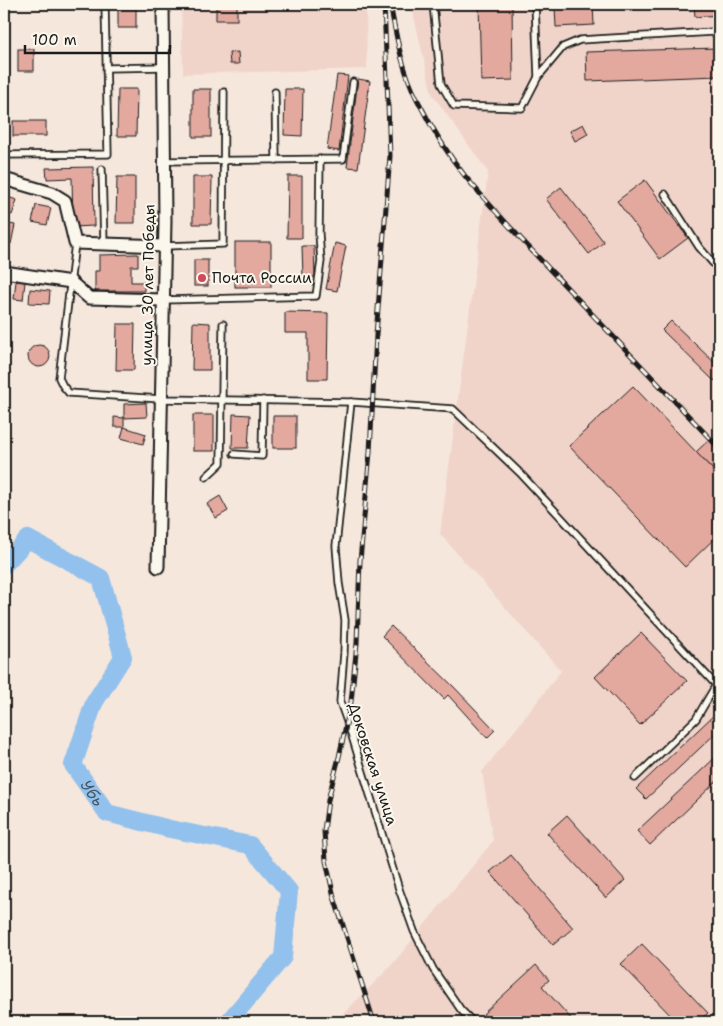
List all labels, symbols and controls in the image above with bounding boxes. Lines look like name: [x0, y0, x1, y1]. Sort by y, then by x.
scale bar: [25, 22, 170, 54]
text: 100 m: [32, 30, 77, 50]
street label: улица 30 лет Победы: [137, 204, 159, 366]
place label: Почта России: [212, 268, 312, 288]
marker: Почта России: [196, 272, 208, 284]
street label: Доковская улица: [344, 700, 402, 828]
water label: Убь: [76, 775, 109, 810]

